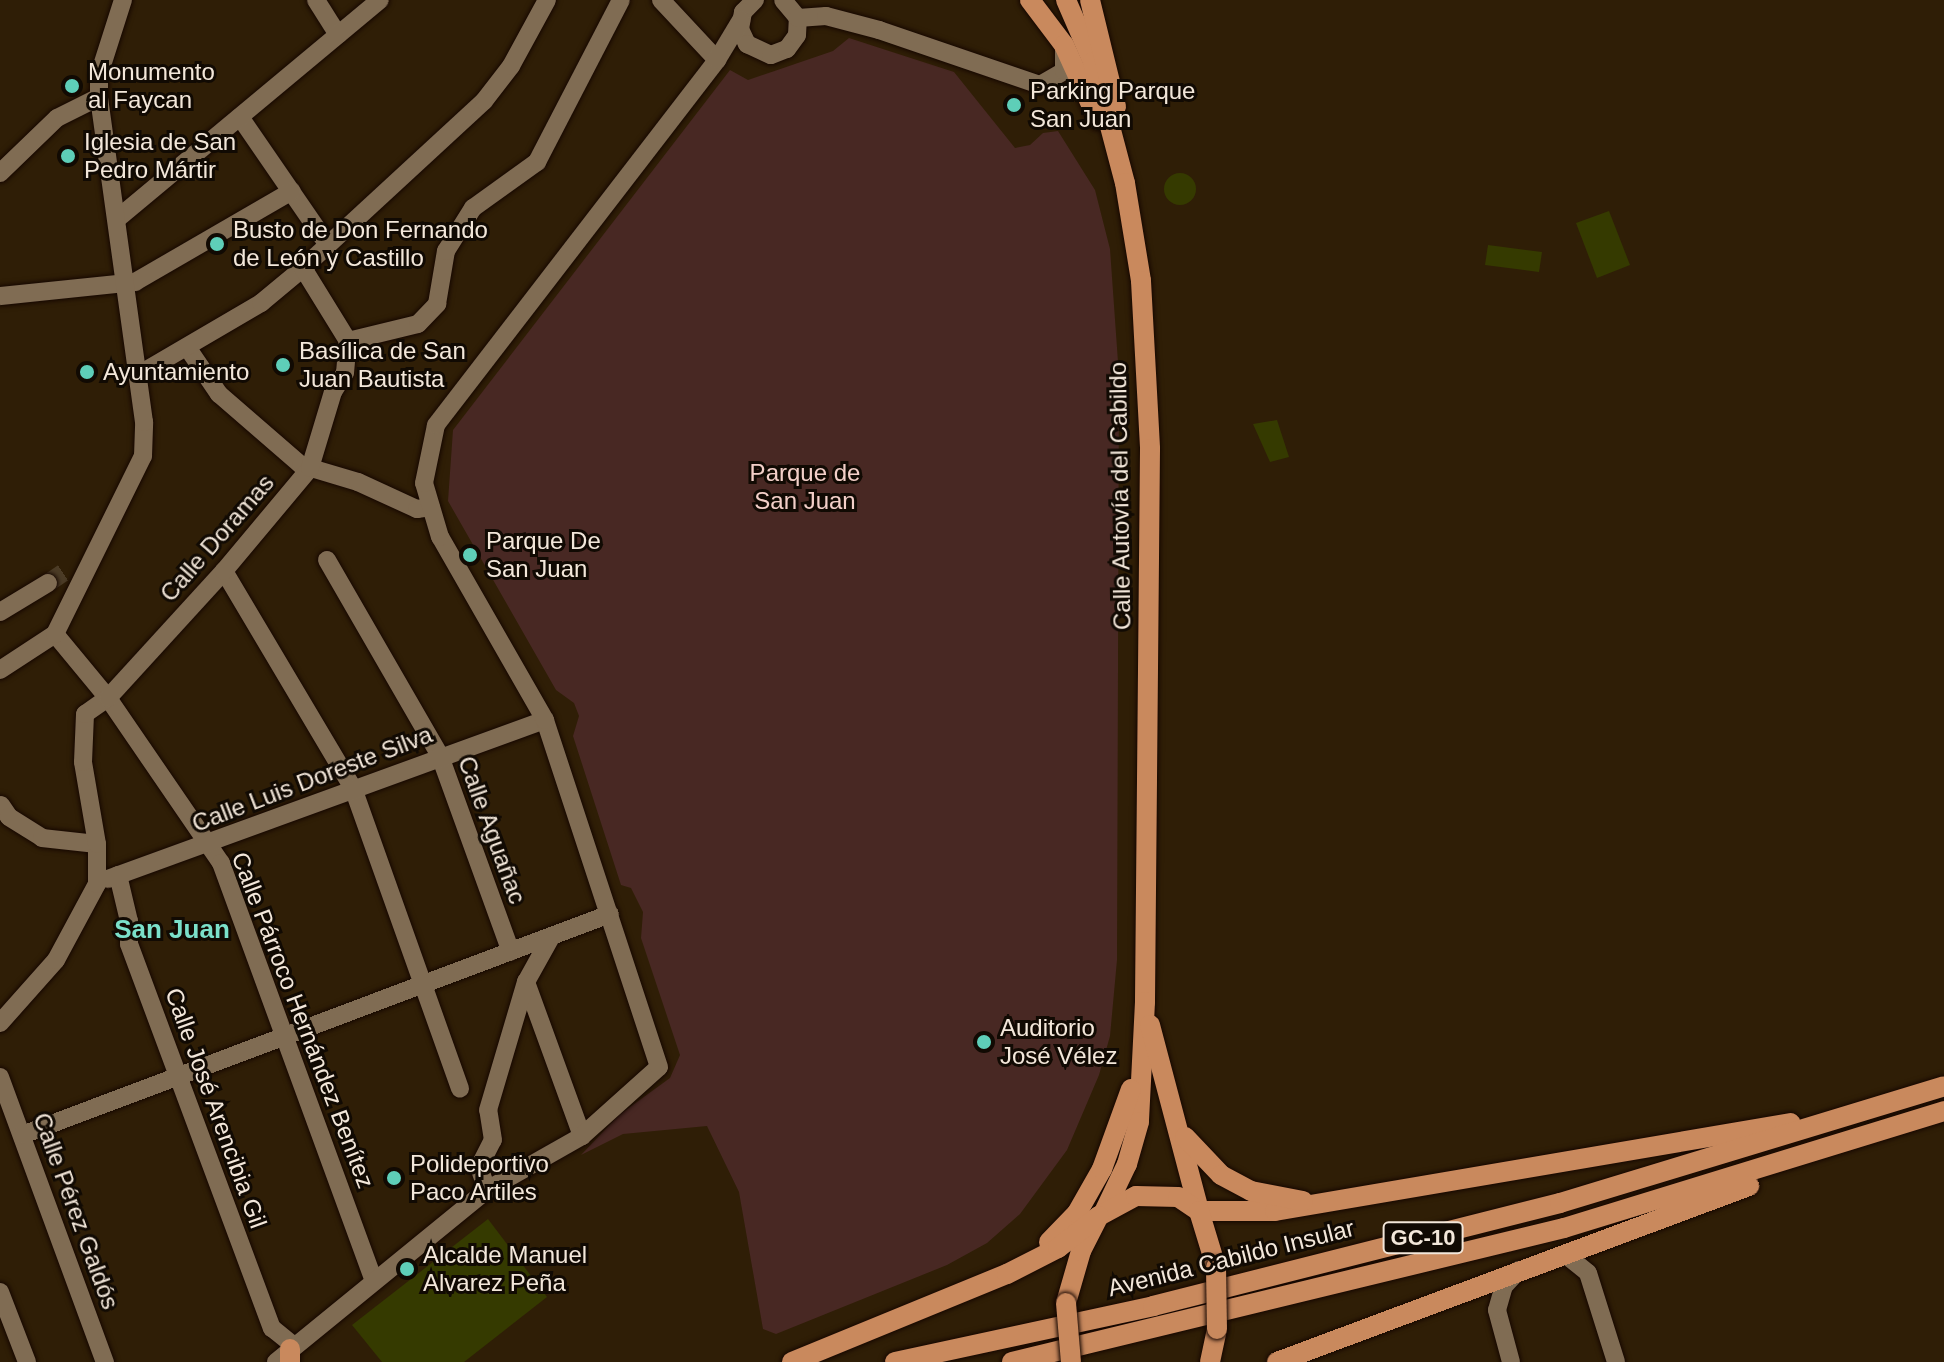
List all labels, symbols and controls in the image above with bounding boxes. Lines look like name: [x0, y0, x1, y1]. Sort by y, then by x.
place label: Monumento al Faycan: [88, 58, 215, 114]
marker: Monumento al Faycan: [63, 77, 81, 95]
place label: Parking Parque San Juan: [1030, 77, 1195, 133]
marker: Parking Parque San Juan: [1005, 96, 1023, 114]
place label: Iglesia de San Pedro Mártir: [84, 128, 236, 184]
marker: Iglesia de San Pedro Mártir: [59, 147, 77, 165]
place label: Busto de Don Fernando de León y Castillo: [233, 216, 488, 272]
marker: Busto de Don Fernando de León y Castillo: [208, 235, 226, 253]
place label: Basílica de San Juan Bautista: [299, 337, 466, 393]
marker: Basílica de San Juan Bautista: [274, 356, 292, 374]
place label: Ayuntamiento: [103, 358, 249, 386]
street label: Calle Autovía del Cabildo: [1103, 361, 1137, 631]
marker: Ayuntamiento: [78, 363, 96, 381]
park label: Parque de San Juan: [750, 459, 860, 515]
street label: Calle Doramas: [154, 469, 280, 607]
place label: Parque De San Juan: [486, 527, 601, 583]
marker: Parque De San Juan: [461, 546, 479, 564]
street label: Calle Luis Doreste Silva: [188, 720, 436, 838]
street label: Calle Aguañac: [452, 752, 532, 908]
street label: Calle Párroco Hernández Benítez: [225, 848, 381, 1192]
district label: San Juan: [114, 914, 230, 946]
street label: Calle José Arencibia Gil: [159, 983, 273, 1233]
place label: Auditorio José Vélez: [1000, 1014, 1117, 1070]
marker: Auditorio José Vélez: [975, 1033, 993, 1051]
street label: Calle Pérez Galdós: [27, 1109, 125, 1313]
place label: Polideportivo Paco Artiles: [410, 1150, 549, 1206]
marker: Polideportivo Paco Artiles: [385, 1169, 403, 1187]
street label: Avenida Cabildo Insular: [1105, 1213, 1357, 1303]
road number: GC-10: [1381, 1220, 1465, 1256]
place label: Alcalde Manuel Alvarez Peña: [423, 1241, 587, 1297]
marker: Alcalde Manuel Alvarez Peña: [398, 1260, 416, 1278]

